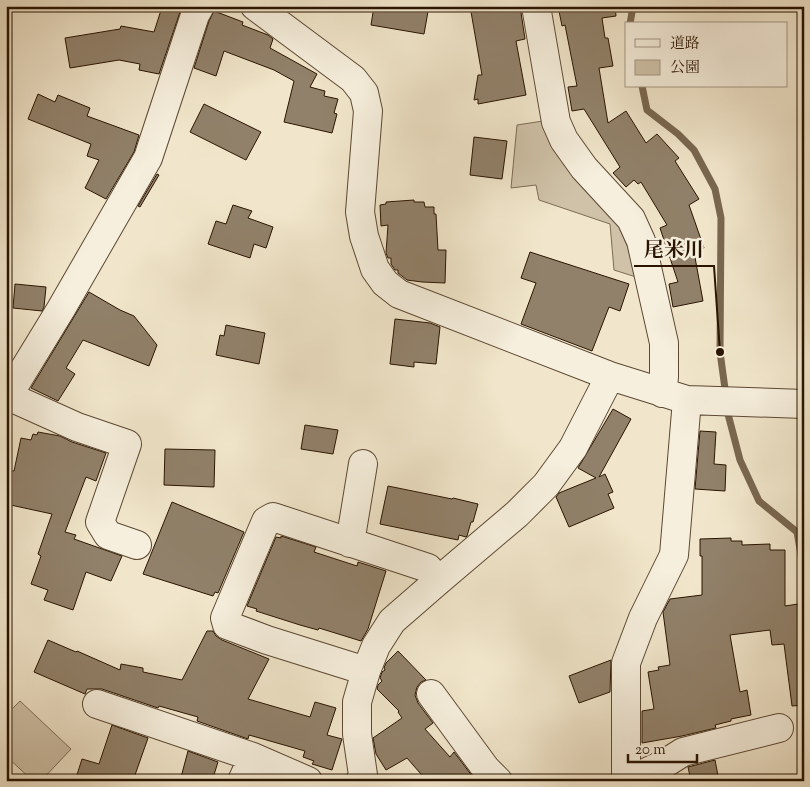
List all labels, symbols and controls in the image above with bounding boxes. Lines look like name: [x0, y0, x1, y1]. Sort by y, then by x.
legend: [625, 22, 788, 88]
text: 道路: [670, 34, 700, 55]
text: 公園: [670, 58, 700, 79]
callout: 尾米川: [634, 231, 714, 266]
text: 尾米川: [644, 237, 704, 266]
scale bar: [628, 732, 696, 764]
text: 20 m: [635, 740, 666, 761]

